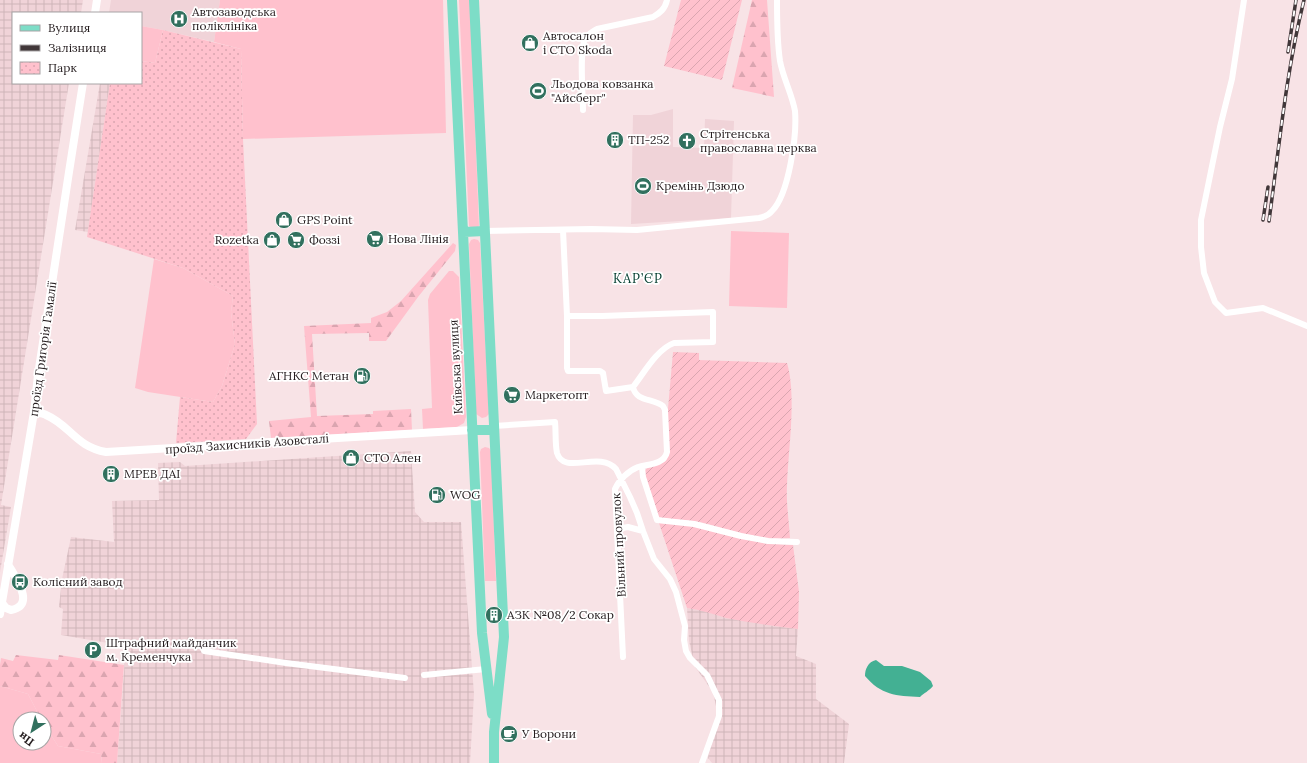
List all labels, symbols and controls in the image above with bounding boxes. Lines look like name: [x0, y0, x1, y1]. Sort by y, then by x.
place label: Автозаводська поліклініка: [191, 4, 276, 33]
hospital icon: Автозаводська поліклініка: [169, 9, 189, 29]
legend: [12, 12, 142, 84]
text: Вулиця: [48, 20, 90, 35]
place label: Автосалон і СТО Skoda: [542, 28, 612, 57]
shop icon: Автосалон і СТО Skoda: [520, 33, 540, 53]
text: Залізниця: [48, 40, 106, 55]
text: Парк: [48, 60, 77, 75]
place label: Льодова ковзанка "Айсберг": [551, 76, 654, 105]
sports icon: Льодова ковзанка "Айсберг": [528, 81, 548, 101]
place label: Стрітенська православна церква: [700, 126, 817, 155]
building icon: ТП-252: [605, 130, 625, 150]
church icon: Стрітенська православна церква: [677, 131, 697, 151]
place label: ТП-252: [628, 132, 670, 147]
sports icon: Кремінь Дзюдо: [633, 176, 653, 196]
place label: Кремінь Дзюдо: [656, 178, 744, 193]
shop icon: GPS Point: [274, 210, 294, 230]
place label: GPS Point: [297, 212, 353, 227]
supermarket icon: Нова Лінія: [365, 229, 385, 249]
shop icon: Rozetka: [262, 230, 282, 250]
supermarket icon: Фоззі: [286, 230, 306, 250]
place label: Нова Лінія: [388, 231, 449, 246]
place label: Rozetka: [215, 232, 259, 247]
place label: Фоззі: [309, 232, 340, 247]
district label: КАР’ЄР: [613, 270, 663, 287]
street label: проїзд Григорія Гамалії: [26, 280, 59, 417]
street label: Київська вулиця: [446, 319, 465, 415]
fuel station icon: АГНКС Метан: [352, 366, 372, 386]
place label: АГНКС Метан: [268, 368, 349, 383]
supermarket icon: Маркетопт: [502, 385, 522, 405]
place label: Маркетопт: [525, 387, 589, 402]
street label: проїзд Захисників Азовсталі: [165, 430, 329, 457]
shop icon: СТО Ален: [341, 448, 361, 468]
place label: СТО Ален: [364, 450, 421, 465]
building icon: МРЕВ ДАІ: [101, 464, 121, 484]
place label: МРЕВ ДАІ: [124, 466, 180, 481]
fuel station icon: WOG: [427, 485, 447, 505]
place label: WOG: [450, 487, 480, 502]
street label: Вільний провулок: [608, 492, 629, 598]
bus stop icon: Колісний завод: [10, 572, 30, 592]
place label: Колісний завод: [33, 574, 123, 589]
building icon: АЗК №08/2 Сокар: [484, 605, 504, 625]
place label: АЗК №08/2 Сокар: [506, 607, 614, 623]
place label: Штрафний майданчик м. Кременчука: [106, 635, 237, 664]
parking icon: Штрафний майданчик м. Кременчука: [83, 640, 103, 660]
north arrow: [12, 711, 52, 751]
cafe icon: У Ворони: [499, 724, 519, 744]
place label: У Ворони: [521, 726, 576, 741]
text: Пн: [16, 729, 37, 749]

